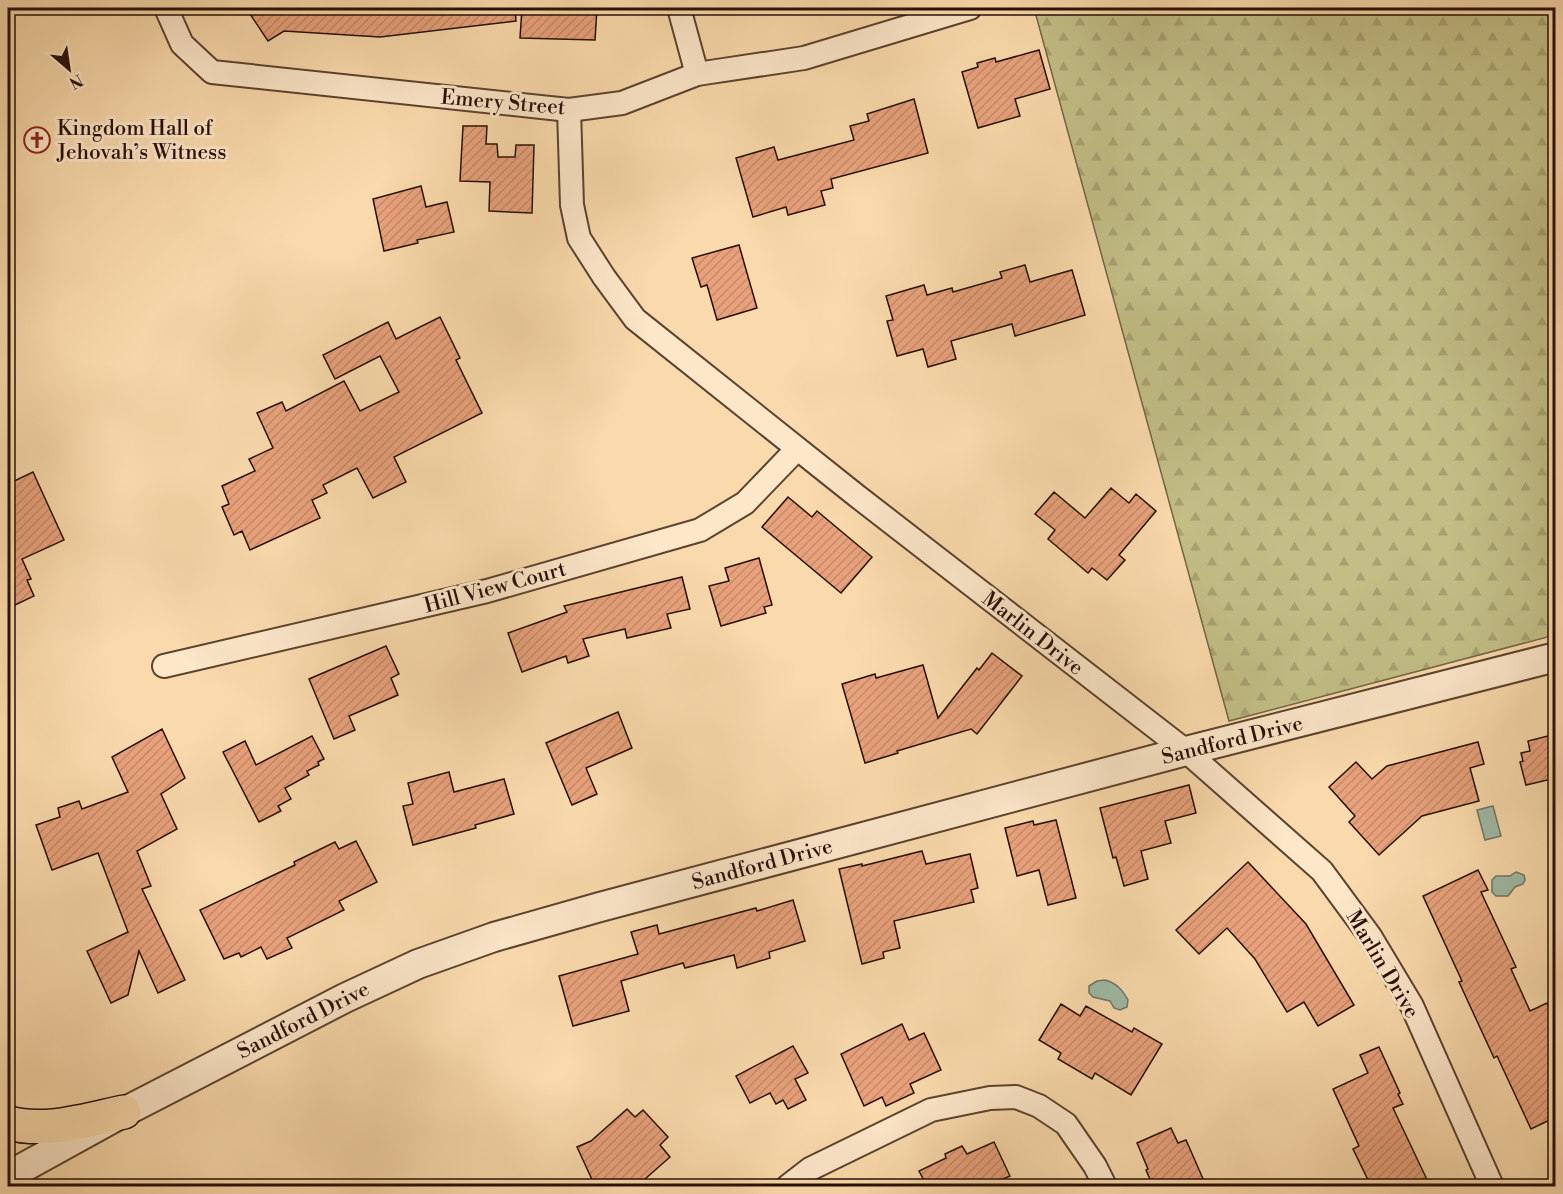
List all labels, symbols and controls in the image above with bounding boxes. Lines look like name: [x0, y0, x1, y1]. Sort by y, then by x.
north arrow: [39, 39, 99, 99]
text: N: [65, 69, 86, 93]
street label: Emery Street: [440, 85, 567, 121]
place label: Kingdom Hall of Jehovah’s Witness: [56, 116, 226, 166]
church icon: Kingdom Hall of Jehovah’s Witness: [22, 125, 52, 155]
street label: Hill View Court: [421, 556, 570, 619]
street label: Marlin Drive: [977, 586, 1088, 681]
street label: Sandford Drive: [1159, 711, 1306, 771]
street label: Sandford Drive: [689, 834, 836, 896]
street label: Marlin Drive: [1340, 906, 1425, 1023]
street label: Sandford Drive: [233, 976, 374, 1065]

